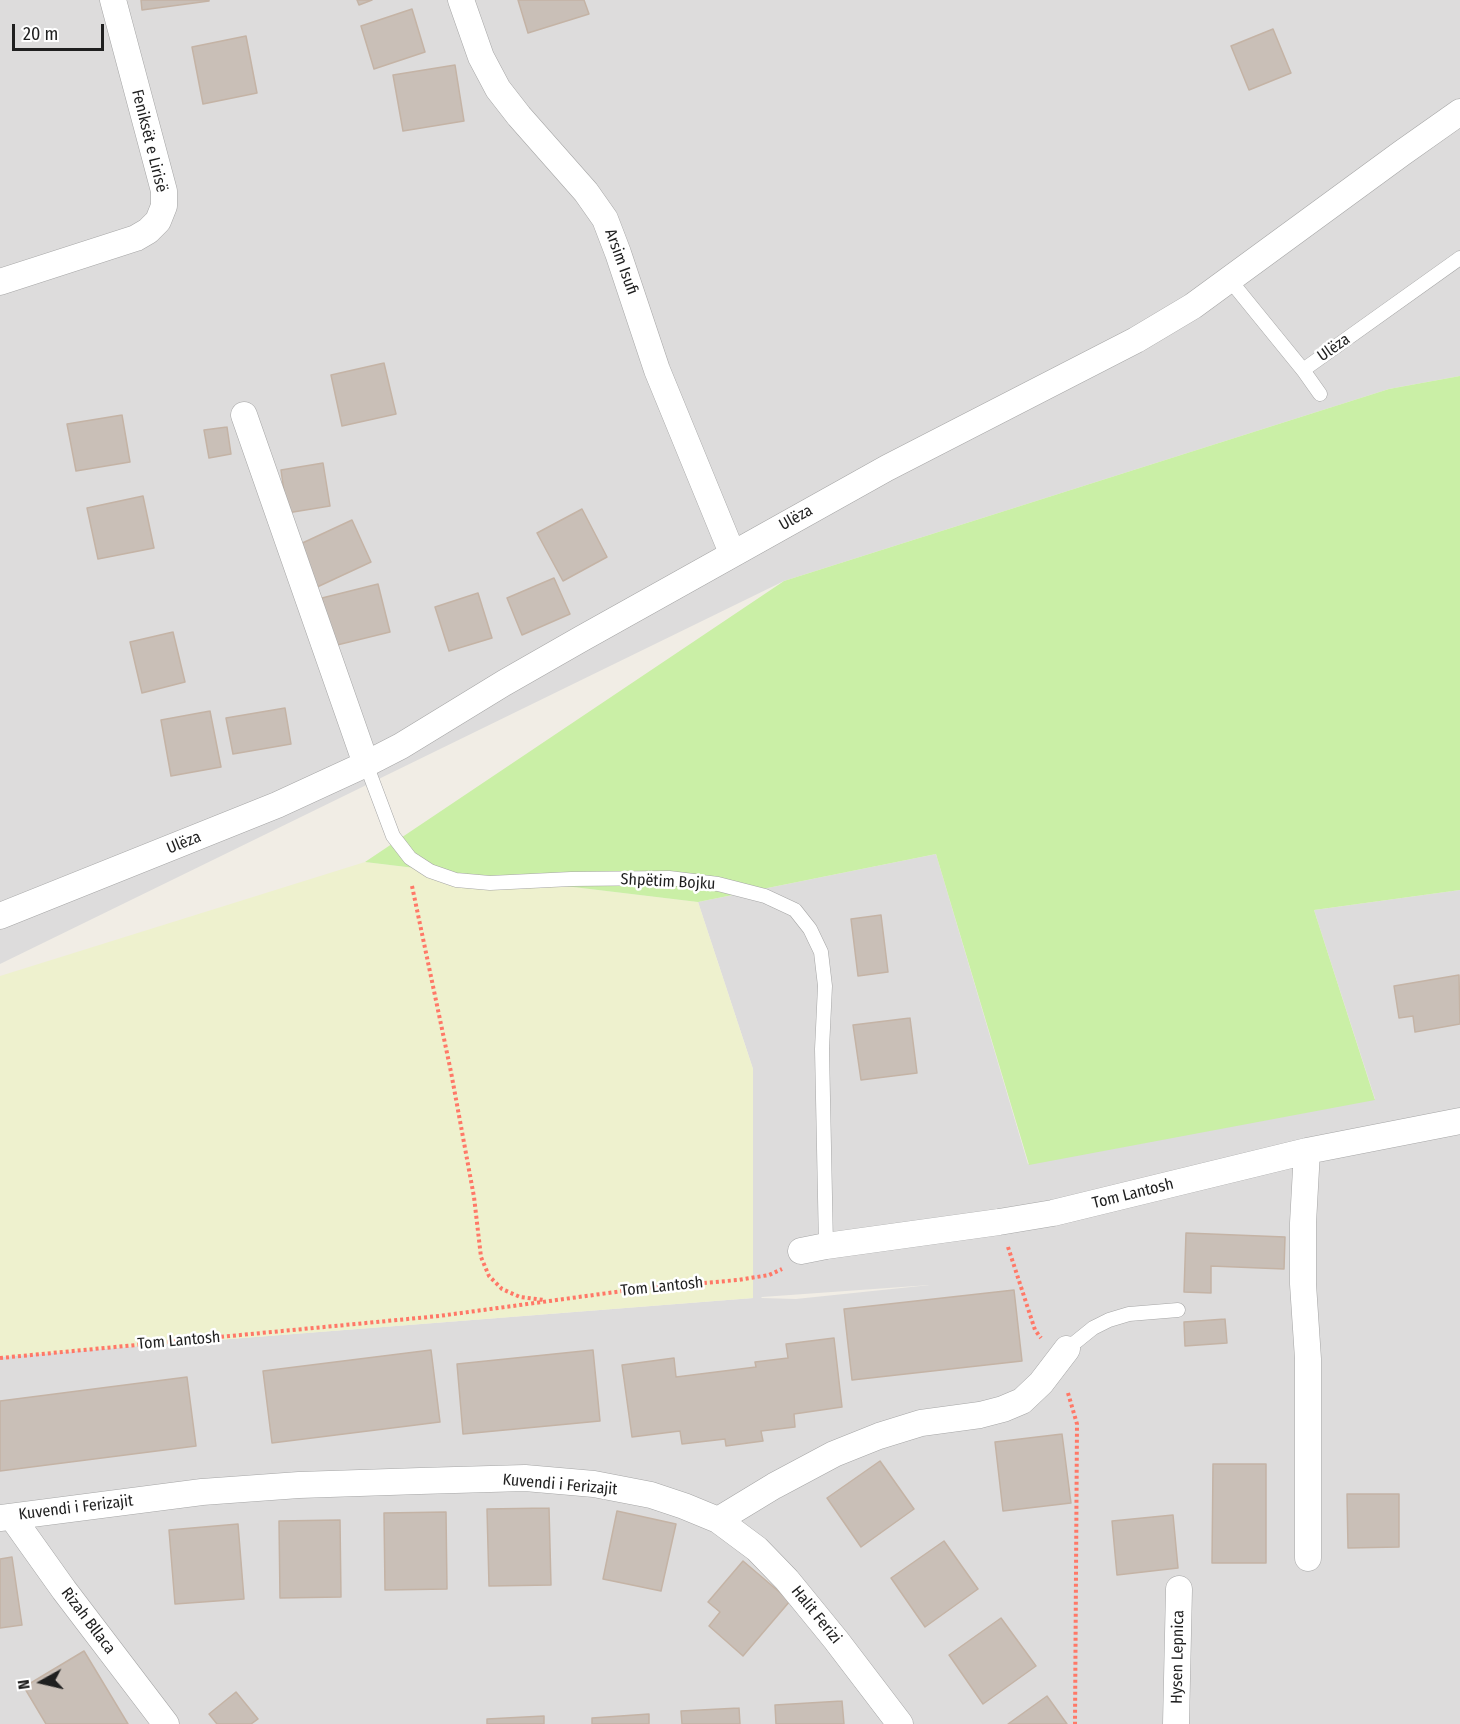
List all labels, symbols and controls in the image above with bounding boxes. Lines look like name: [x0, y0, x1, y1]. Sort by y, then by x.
scale bar: [15, 12, 106, 50]
text: 20 m: [23, 23, 58, 45]
street label: Feniksët e Lirisë: [127, 88, 171, 194]
street label: Arsim Isufi: [600, 227, 642, 297]
street label: Ulëza: [1314, 330, 1354, 366]
street label: Ulëza: [776, 501, 816, 535]
street label: Ulëza: [164, 827, 204, 859]
street label: Shpëtim Bojku: [620, 870, 716, 894]
street label: Tom Lantosh: [1090, 1175, 1176, 1213]
street label: Tom Lantosh: [620, 1273, 704, 1301]
street label: Tom Lantosh: [137, 1328, 221, 1354]
street label: Kuvendi i Ferizajit: [502, 1470, 618, 1500]
street label: Kuvendi i Ferizajit: [18, 1491, 134, 1525]
street label: Halit Ferizi: [787, 1582, 845, 1648]
street label: Rizah Bllaca: [57, 1584, 119, 1658]
street label: Hysen Lepnica: [1168, 1610, 1188, 1704]
north arrow: [12, 1652, 72, 1712]
text: N: [14, 1679, 34, 1691]

